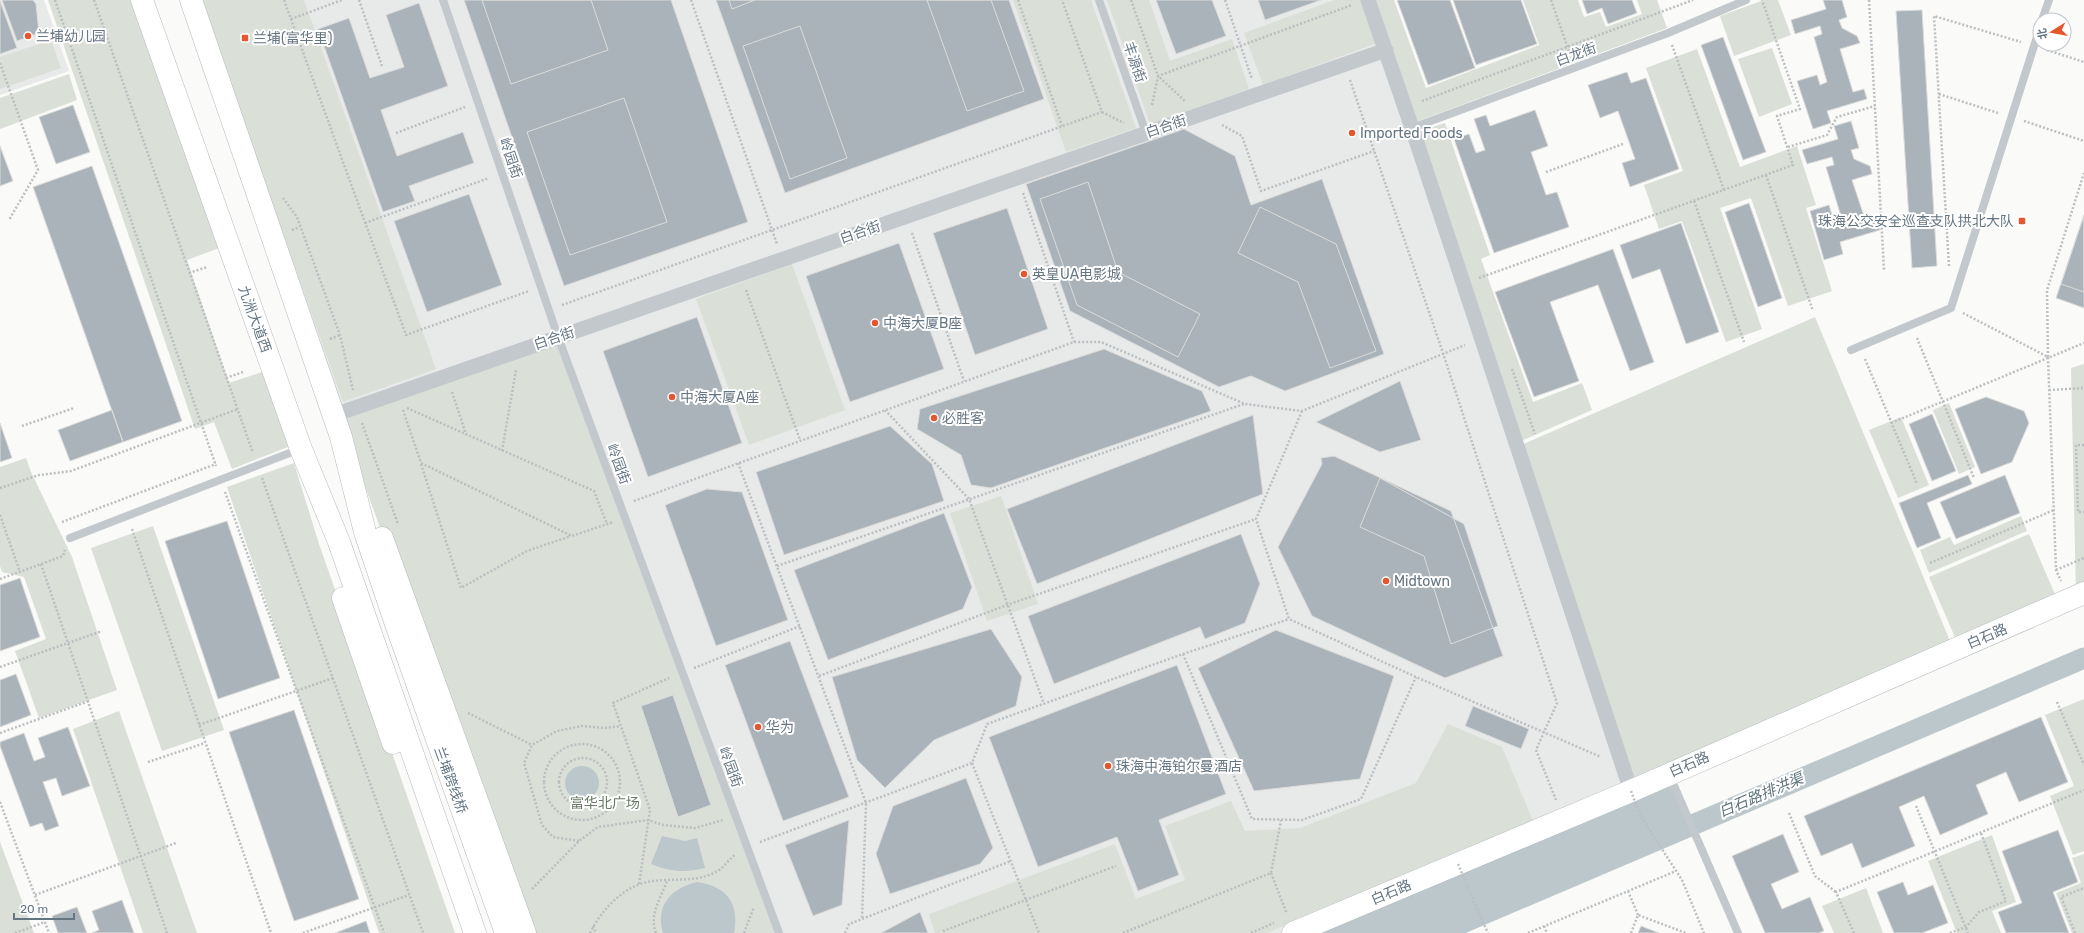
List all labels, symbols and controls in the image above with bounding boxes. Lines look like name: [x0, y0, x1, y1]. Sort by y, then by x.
north arrow: [2032, 12, 2072, 52]
text: 北: [2035, 27, 2050, 40]
place label: 兰埔幼儿园: [36, 28, 106, 45]
place label: 兰埔(富华里): [253, 30, 333, 47]
marker: 兰埔幼儿园: [23, 31, 33, 41]
marker: 兰埔(富华里): [240, 33, 250, 43]
street label: 白龙街: [1554, 39, 1599, 70]
street label: 丰源街: [1120, 40, 1149, 85]
street label: 白合街: [1144, 112, 1189, 141]
place label: Imported Foods: [1360, 125, 1463, 142]
marker: Imported Foods: [1347, 128, 1357, 138]
street label: 岭园街: [496, 136, 525, 181]
place label: 珠海公交安全巡查支队拱北大队: [1818, 213, 2014, 230]
marker: 珠海公交安全巡查支队拱北大队: [2017, 216, 2027, 226]
street label: 白合街: [838, 218, 883, 247]
place label: 英皇UA电影城: [1032, 266, 1121, 283]
marker: 英皇UA电影城: [1019, 269, 1029, 279]
street label: 九洲大道西: [235, 283, 274, 355]
place label: 中海大厦B座: [883, 315, 962, 332]
marker: 中海大厦B座: [870, 318, 880, 328]
street label: 白合街: [532, 324, 577, 353]
place label: 中海大厦A座: [680, 389, 759, 406]
marker: 中海大厦A座: [667, 392, 677, 402]
place label: 必胜客: [942, 410, 984, 427]
marker: 必胜客: [929, 413, 939, 423]
street label: 岭园街: [603, 442, 634, 487]
place label: Midtown: [1394, 573, 1450, 590]
marker: Midtown: [1381, 576, 1391, 586]
street label: 白石路: [1965, 620, 2010, 652]
place label: 华为: [766, 719, 794, 736]
marker: 华为: [753, 722, 763, 732]
street label: 兰埔跨线桥: [431, 744, 470, 816]
street label: 岭园街: [715, 745, 746, 790]
street label: 白石路: [1667, 748, 1712, 781]
place label: 珠海中海铂尔曼酒店: [1116, 758, 1242, 775]
marker: 珠海中海铂尔曼酒店: [1103, 761, 1113, 771]
water label: 白石路排洪渠: [1716, 768, 1808, 821]
park label: 富华北广场: [570, 795, 640, 812]
street label: 白石路: [1369, 876, 1414, 908]
scale bar: [14, 895, 74, 921]
text: 20 m: [20, 902, 48, 916]

